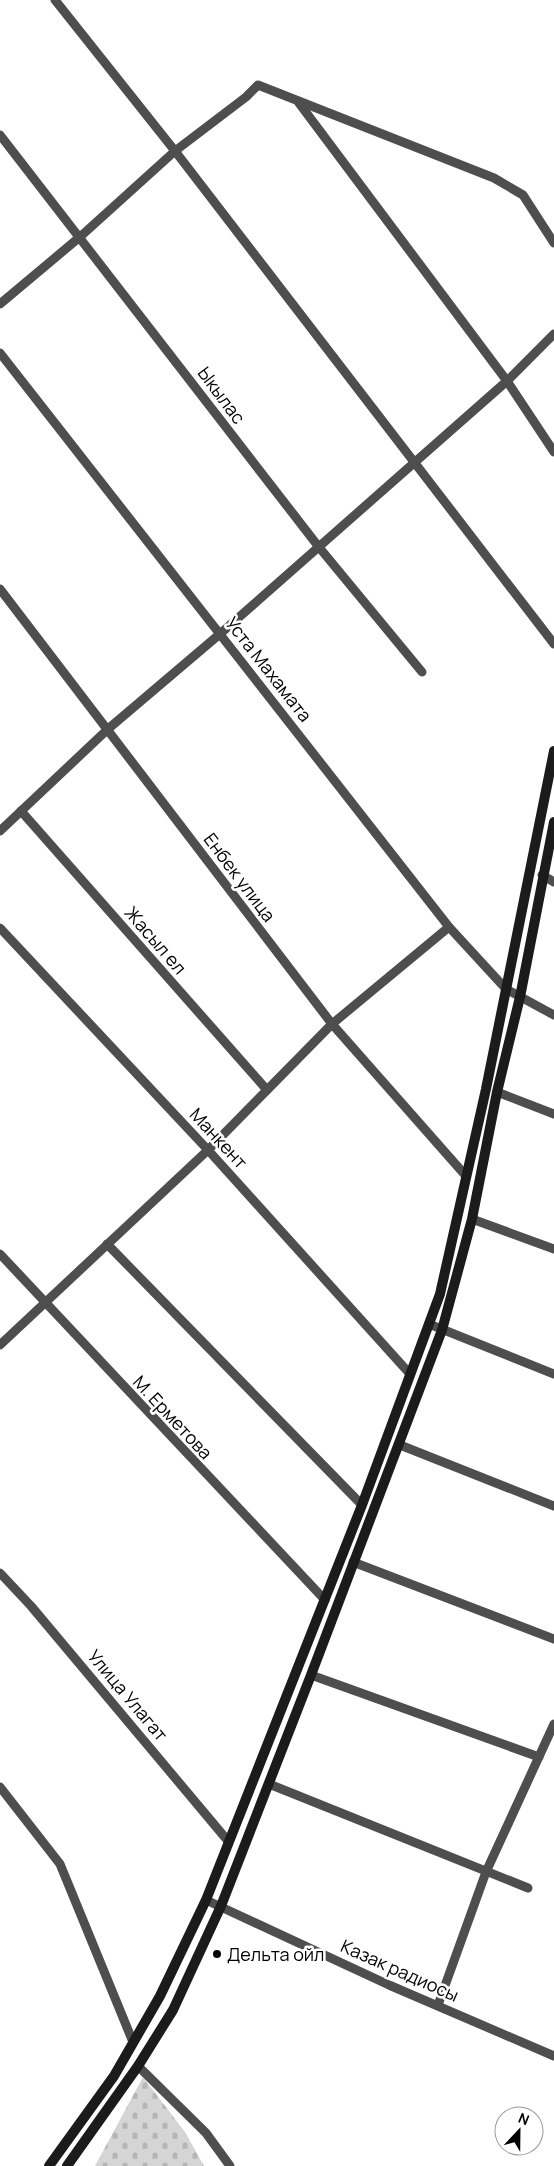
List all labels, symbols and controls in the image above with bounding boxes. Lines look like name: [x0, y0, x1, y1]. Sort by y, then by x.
street label: Ыкылас: [193, 362, 251, 428]
street label: Уста Махамата: [220, 611, 318, 727]
street label: Енбек улица: [199, 828, 281, 926]
street label: Жасыл ел: [120, 901, 192, 979]
street label: Манкент: [185, 1103, 253, 1173]
street label: М. Ерметова: [128, 1370, 218, 1464]
street label: Улица Улагат: [83, 1644, 173, 1746]
street label: Казак радиосы: [337, 1933, 463, 2007]
place label: Дельта ойл: [227, 1942, 324, 1966]
marker: Дельта ойл: [211, 1948, 223, 1960]
north arrow: [494, 2106, 544, 2156]
text: N: [516, 2108, 532, 2129]

